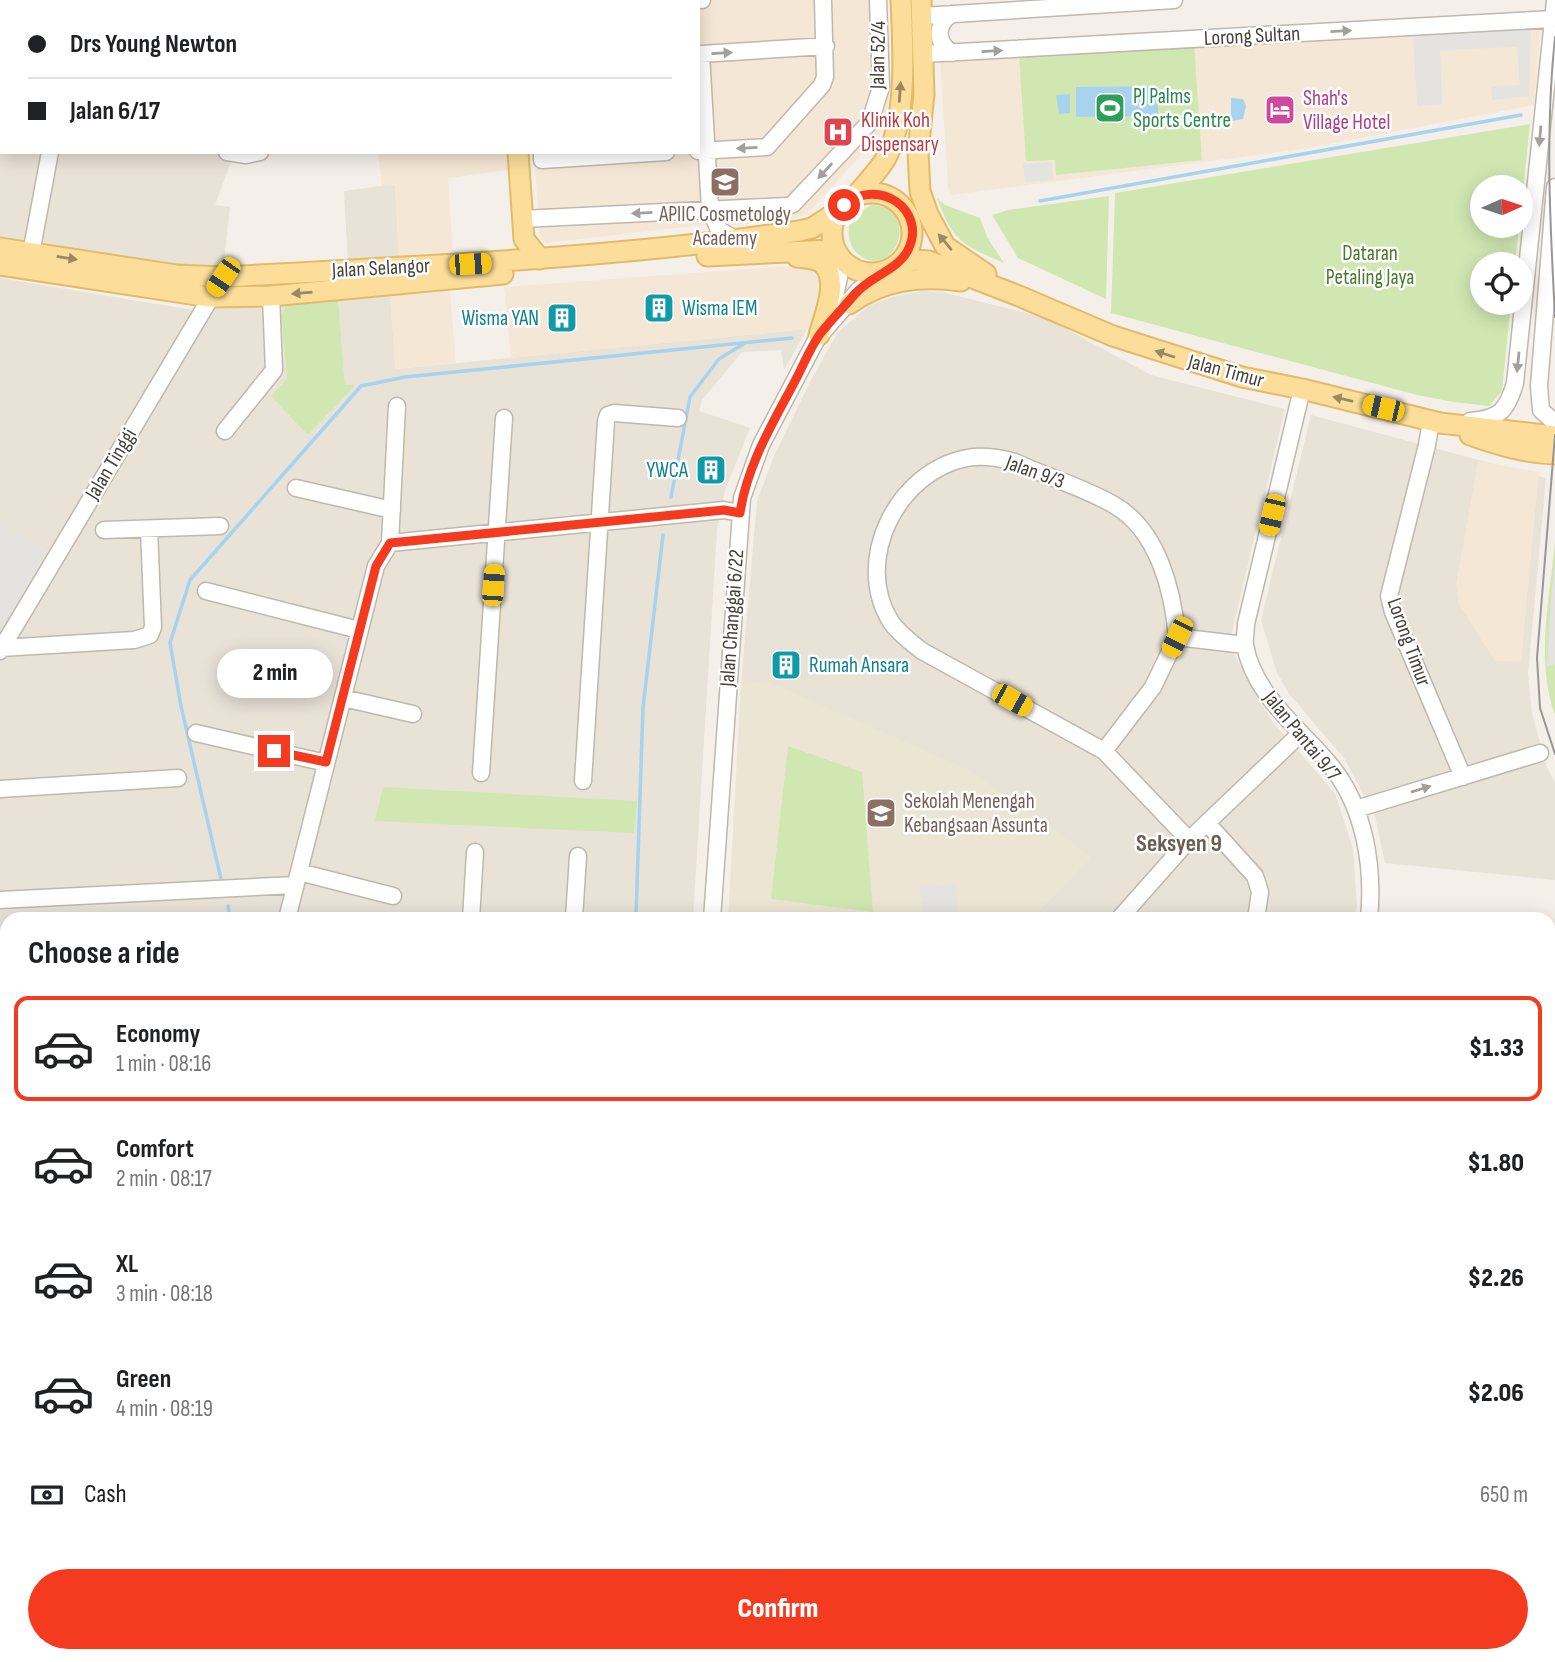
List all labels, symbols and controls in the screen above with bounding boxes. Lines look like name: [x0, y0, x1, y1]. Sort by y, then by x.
street label: Jalan 52/4: [865, 20, 891, 90]
street label: Lorong Sultan: [1203, 21, 1301, 51]
one-way arrow: [1330, 26, 1352, 37]
text: Drs Young Newton: [70, 29, 237, 60]
one-way arrow: [981, 45, 1003, 56]
one-way arrow: [711, 47, 733, 58]
one-way arrow: [895, 81, 906, 103]
place label: PJ Palms Sports Centre: [1133, 84, 1231, 133]
place label: Shah's Village Hotel: [1303, 86, 1390, 135]
sports icon: PJ Palms Sports Centre: [1093, 91, 1127, 125]
hotel icon: Shah's Village Hotel: [1263, 93, 1297, 127]
text: Jalan 6/17: [70, 96, 160, 127]
place label: Klinik Koh Dispensary: [861, 108, 939, 157]
hospital icon: Klinik Koh Dispensary: [821, 115, 855, 149]
one-way arrow: [1534, 125, 1545, 147]
one-way arrow: [736, 143, 758, 154]
one-way arrow: [817, 162, 833, 180]
school or university icon: APIIC Cosmetology Academy: [708, 165, 742, 199]
north arrow: [1470, 175, 1533, 238]
map controls: [1470, 175, 1533, 315]
route start: [828, 189, 860, 221]
place label: APIIC Cosmetology Academy: [658, 202, 791, 251]
one-way arrow: [630, 207, 652, 218]
one-way arrow: [937, 233, 952, 251]
park label: Dataran Petaling Jaya: [1326, 241, 1414, 290]
car: [449, 252, 492, 276]
button: locate: [1470, 252, 1533, 315]
one-way arrow: [57, 253, 79, 264]
street label: Jalan Selangor: [330, 253, 431, 283]
car: [203, 254, 244, 300]
one-way arrow: [291, 288, 313, 299]
building icon: Wisma IEM: [642, 291, 676, 325]
place label: Wisma IEM: [682, 296, 757, 321]
building icon: Wisma YAN: [545, 301, 579, 335]
place label: Wisma YAN: [461, 306, 539, 331]
one-way arrow: [1154, 348, 1175, 359]
street label: Jalan Timur: [1184, 349, 1267, 393]
one-way arrow: [1512, 352, 1523, 374]
one-way arrow: [1331, 393, 1353, 404]
car: [1361, 393, 1406, 423]
street label: Jalan Tinggi: [79, 424, 142, 505]
street label: Jalan 9/3: [1001, 449, 1068, 494]
building icon: YWCA: [694, 453, 728, 487]
place label: YWCA: [646, 458, 689, 483]
car: [1258, 492, 1287, 538]
street label: Jalan Changgai 6/22: [715, 549, 749, 688]
car: [482, 563, 505, 607]
street label: Lorong Timur: [1382, 594, 1436, 690]
car: [1159, 614, 1196, 660]
building icon: Rumah Ansara: [769, 648, 803, 682]
callout: 2 min: [216, 650, 332, 698]
place label: Rumah Ansara: [809, 653, 909, 678]
text: 2 min: [253, 659, 297, 687]
car: [989, 681, 1036, 719]
street label: Jalan Pantai 9/7: [1257, 685, 1346, 787]
route end: [258, 735, 290, 767]
one-way arrow: [1411, 784, 1432, 794]
place label: Sekolah Menengah Kebangsaan Assunta: [904, 789, 1048, 838]
school or university icon: Sekolah Menengah Kebangsaan Assunta: [864, 796, 898, 830]
district label: Seksyen 9: [1136, 829, 1222, 858]
text: Choose a ride: [28, 934, 180, 973]
icon: car: [32, 1017, 95, 1080]
text: Economy: [116, 1019, 200, 1050]
text: $1.33: [1469, 1033, 1524, 1064]
text: 1 min · 08:16: [116, 1050, 211, 1078]
icon: car: [32, 1132, 95, 1195]
text: Comfort: [116, 1134, 194, 1165]
text: $1.80: [1468, 1148, 1524, 1179]
text: 2 min · 08:17: [116, 1165, 212, 1193]
icon: car: [32, 1247, 95, 1310]
text: XL: [116, 1249, 138, 1280]
text: $2.26: [1468, 1263, 1524, 1294]
text: 3 min · 08:18: [116, 1280, 213, 1308]
icon: car: [32, 1362, 95, 1425]
text: Green: [116, 1364, 171, 1395]
text: $2.06: [1468, 1378, 1524, 1409]
text: 4 min · 08:19: [116, 1395, 213, 1423]
icon: cash: [28, 1476, 66, 1514]
text: Cash: [84, 1479, 127, 1510]
text: 650 m: [1480, 1481, 1528, 1509]
button: Confirm: [28, 1569, 1528, 1649]

